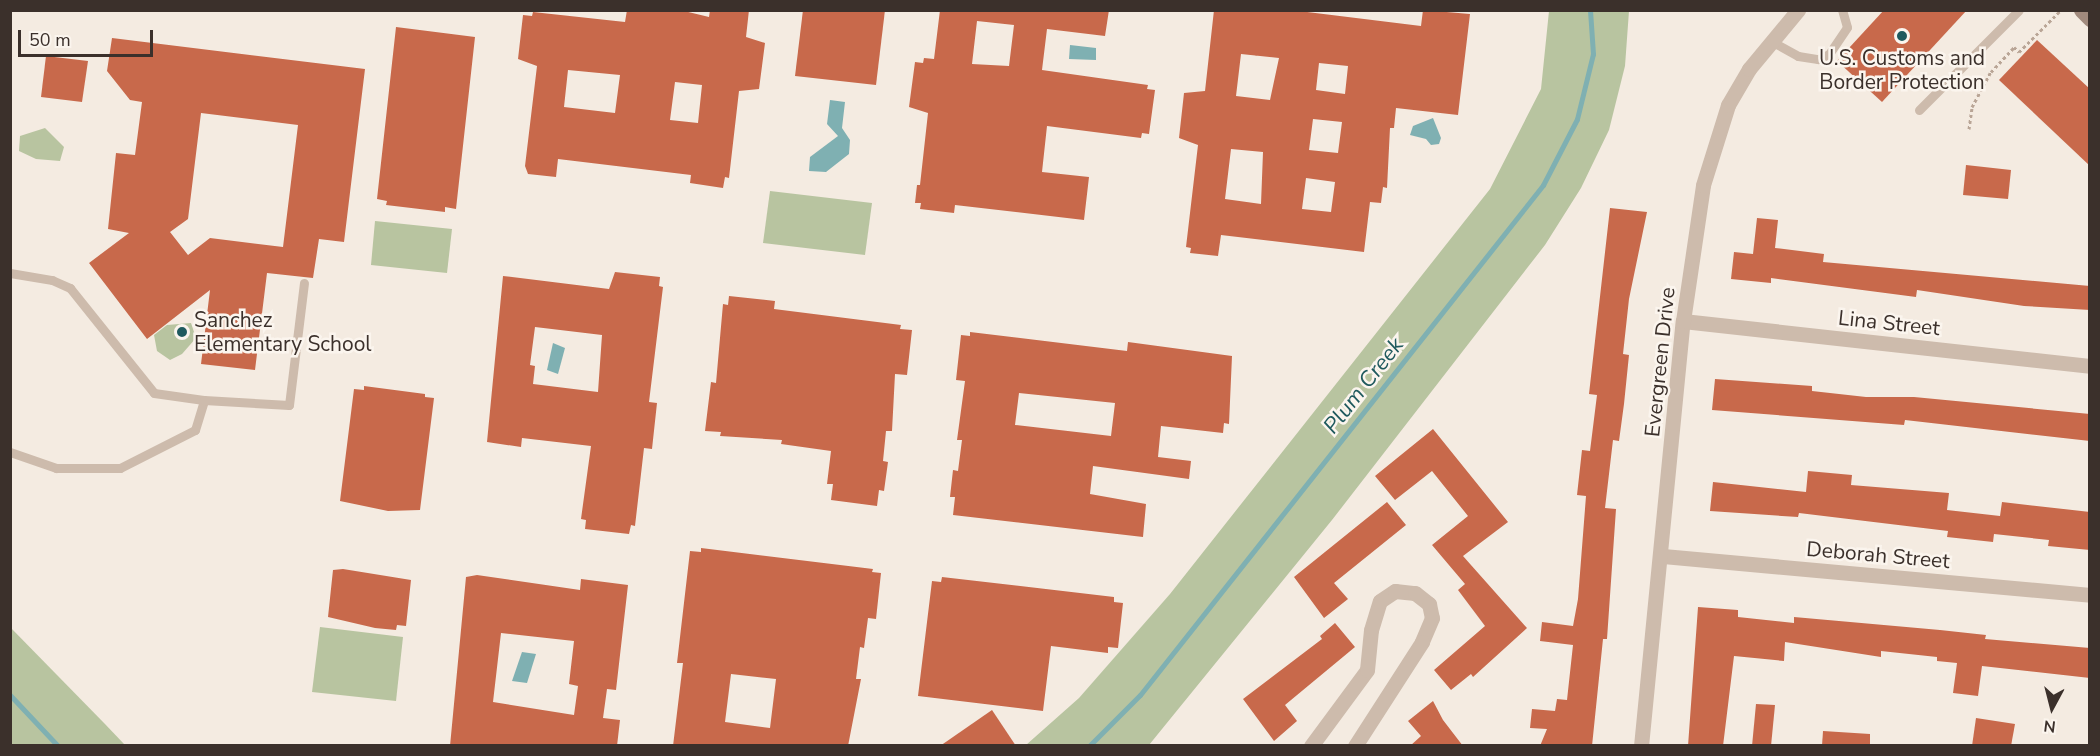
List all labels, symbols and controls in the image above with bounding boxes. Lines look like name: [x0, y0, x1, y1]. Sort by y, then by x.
scale bar: [21, 18, 156, 56]
text: 50 m: [29, 28, 71, 52]
marker: U.S. Customs and Border Protection: [1895, 29, 1909, 43]
place label: U.S. Customs and Border Protection: [1819, 45, 1985, 95]
street label: Evergreen Drive: [1640, 286, 1680, 438]
street label: Lina Street: [1837, 305, 1941, 341]
place label: Sanchez Elementary School: [194, 307, 372, 357]
marker: Sanchez Elementary School: [175, 325, 189, 339]
water label: Plum Creek: [1318, 333, 1410, 439]
street label: Deborah Street: [1805, 536, 1951, 574]
north arrow: [2022, 678, 2082, 738]
text: N: [2043, 714, 2057, 738]

